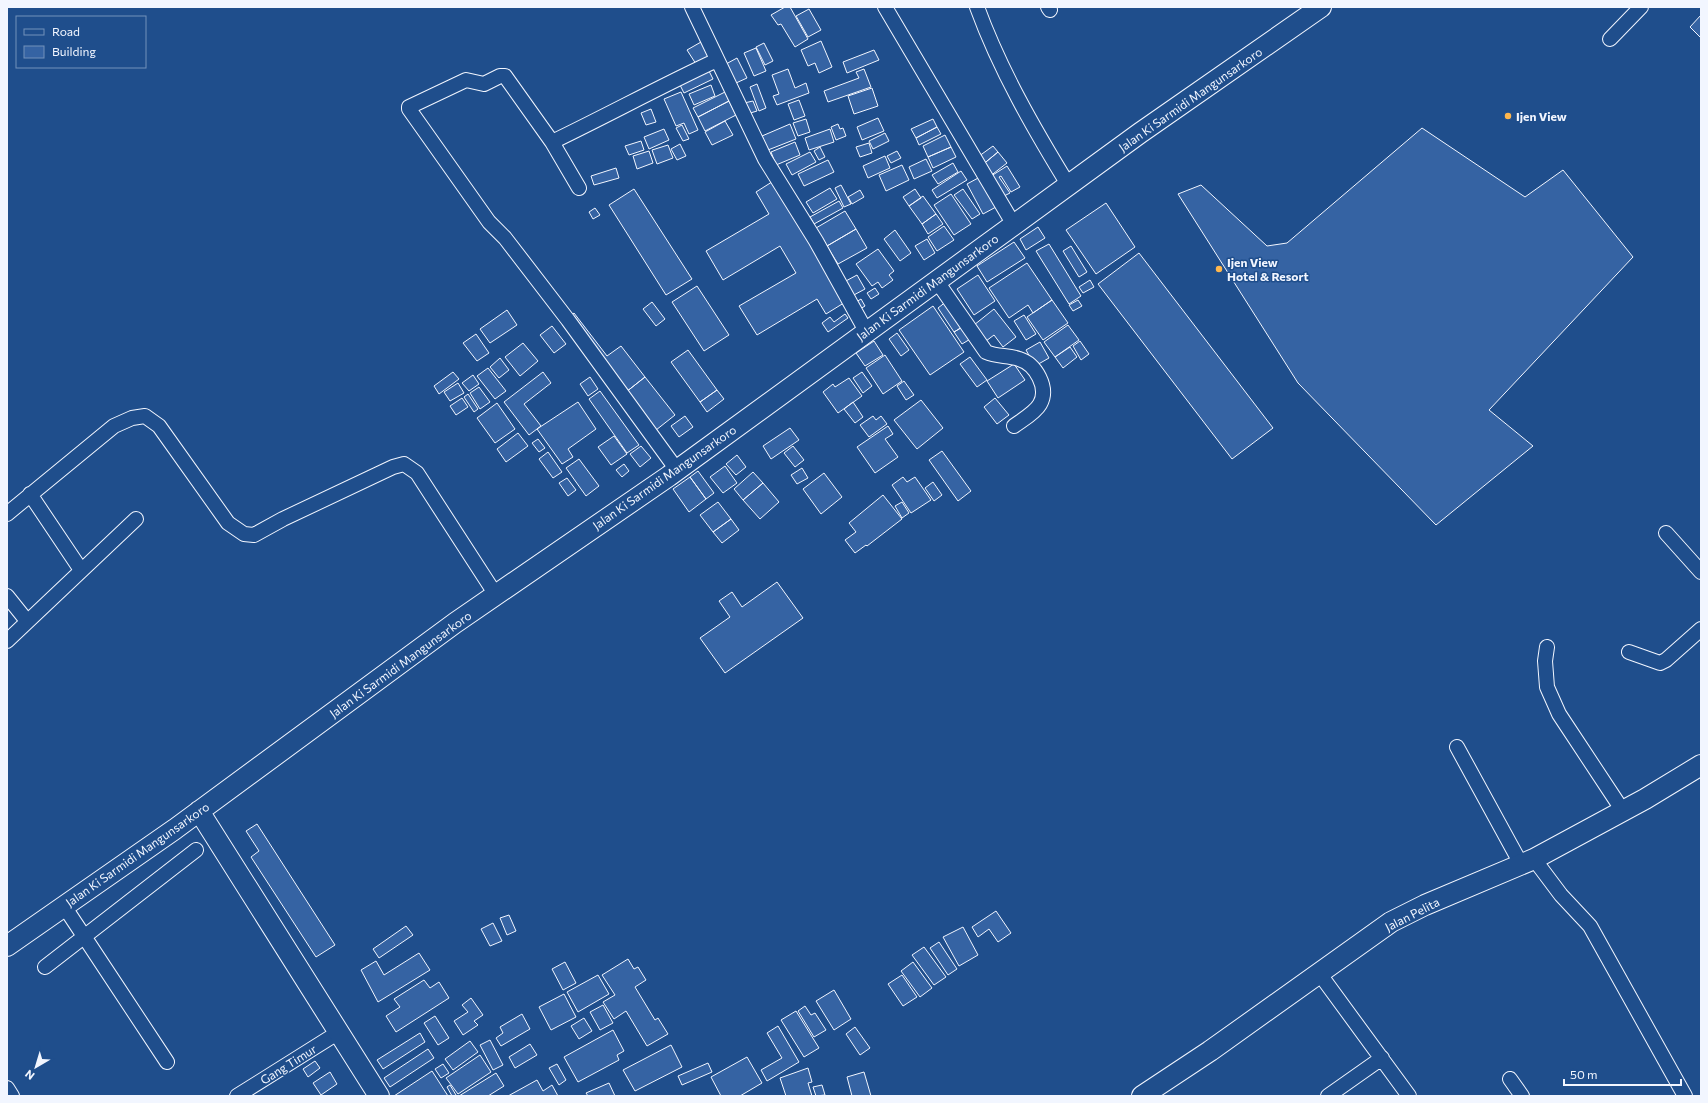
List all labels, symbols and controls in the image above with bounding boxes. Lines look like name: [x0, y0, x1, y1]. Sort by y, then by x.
legend: [16, 16, 146, 68]
text: Road: [52, 24, 80, 38]
text: Building: [52, 44, 96, 58]
street label: Jalan Ki Sarmidi Mangunsarkoro: [1116, 44, 1265, 155]
place label: Ijen View: [1516, 109, 1567, 123]
marker: Ijen View: [1503, 111, 1513, 121]
street label: Jalan Ki Sarmidi Mangunsarkoro: [853, 231, 1001, 344]
place label: Ijen View Hotel & Resort: [1227, 255, 1308, 283]
marker: Ijen View Hotel & Resort: [1214, 264, 1224, 274]
street label: Jalan Ki Sarmidi Mangunsarkoro: [590, 422, 739, 533]
street label: Jalan Ki Sarmidi Mangunsarkoro: [326, 608, 474, 721]
street label: Jalan Ki Sarmidi Mangunsarkoro: [63, 799, 212, 910]
street label: Jalan Pelita: [1382, 894, 1442, 935]
street label: Gang Timur: [257, 1041, 319, 1087]
north arrow: [16, 1047, 56, 1087]
scale bar: [1564, 1061, 1681, 1087]
text: 50 m: [1570, 1067, 1598, 1081]
text: N: [22, 1068, 37, 1083]

